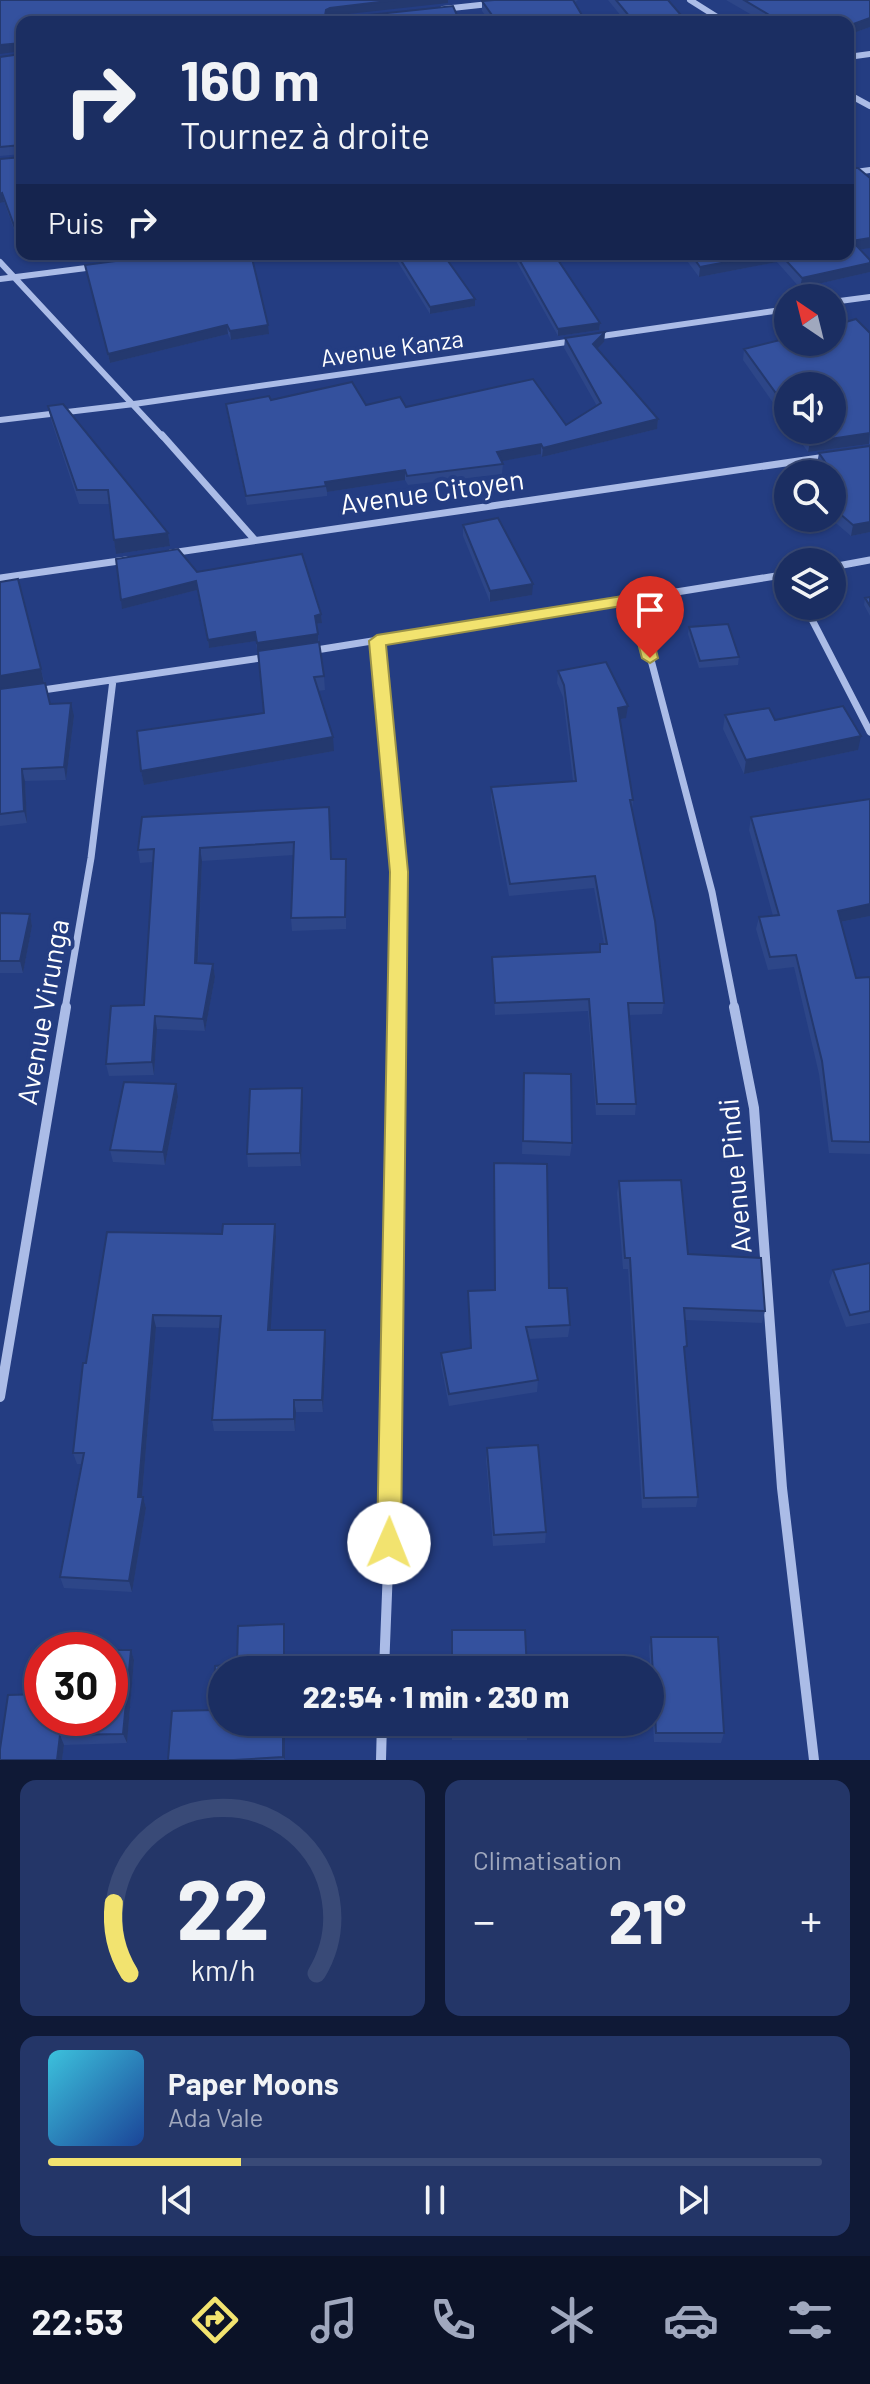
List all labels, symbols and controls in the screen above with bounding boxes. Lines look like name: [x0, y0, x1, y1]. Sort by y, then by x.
text: 160 m: [180, 45, 320, 112]
icon: right: [48, 48, 152, 152]
text: Tournez à droite: [180, 113, 430, 156]
icon: right: [120, 200, 164, 244]
text: Puis: [48, 204, 104, 240]
north arrow: [774, 284, 846, 356]
map controls: [774, 284, 846, 620]
street label: Avenue Kanza: [319, 323, 465, 372]
button: sound: [774, 372, 846, 444]
button: search: [774, 460, 846, 532]
street label: Avenue Citoyen: [338, 461, 526, 521]
button: layers: [774, 548, 846, 620]
pin: [616, 576, 684, 658]
icon: arrive: [628, 588, 672, 632]
street label: Avenue Virunga: [9, 916, 75, 1107]
street label: Avenue Pindi: [710, 1097, 758, 1255]
position arrow: [347, 1501, 431, 1585]
speed limit sign: 30: [24, 1632, 128, 1736]
text: 22:54 · 1 min · 230 m: [303, 1678, 569, 1714]
text: Climatisation: [473, 1844, 622, 1875]
text: 22: [176, 1857, 269, 1957]
text: 21°: [609, 1884, 686, 1956]
text: −: [473, 1893, 495, 1946]
text: +: [800, 1893, 822, 1946]
text: km/h: [190, 1952, 255, 1987]
text: Paper Moons: [168, 2065, 339, 2101]
text: Ada Vale: [168, 2101, 263, 2132]
icon: previous: [155, 2178, 199, 2222]
icon: pause: [413, 2178, 457, 2222]
icon: next: [671, 2178, 715, 2222]
icon: directions: [187, 2292, 243, 2348]
icon: music: [306, 2292, 362, 2348]
icon: phone: [425, 2292, 481, 2348]
icon: climate: [544, 2292, 600, 2348]
icon: car: [663, 2292, 719, 2348]
icon: filters: [782, 2292, 838, 2348]
text: 22:53: [32, 2299, 124, 2342]

